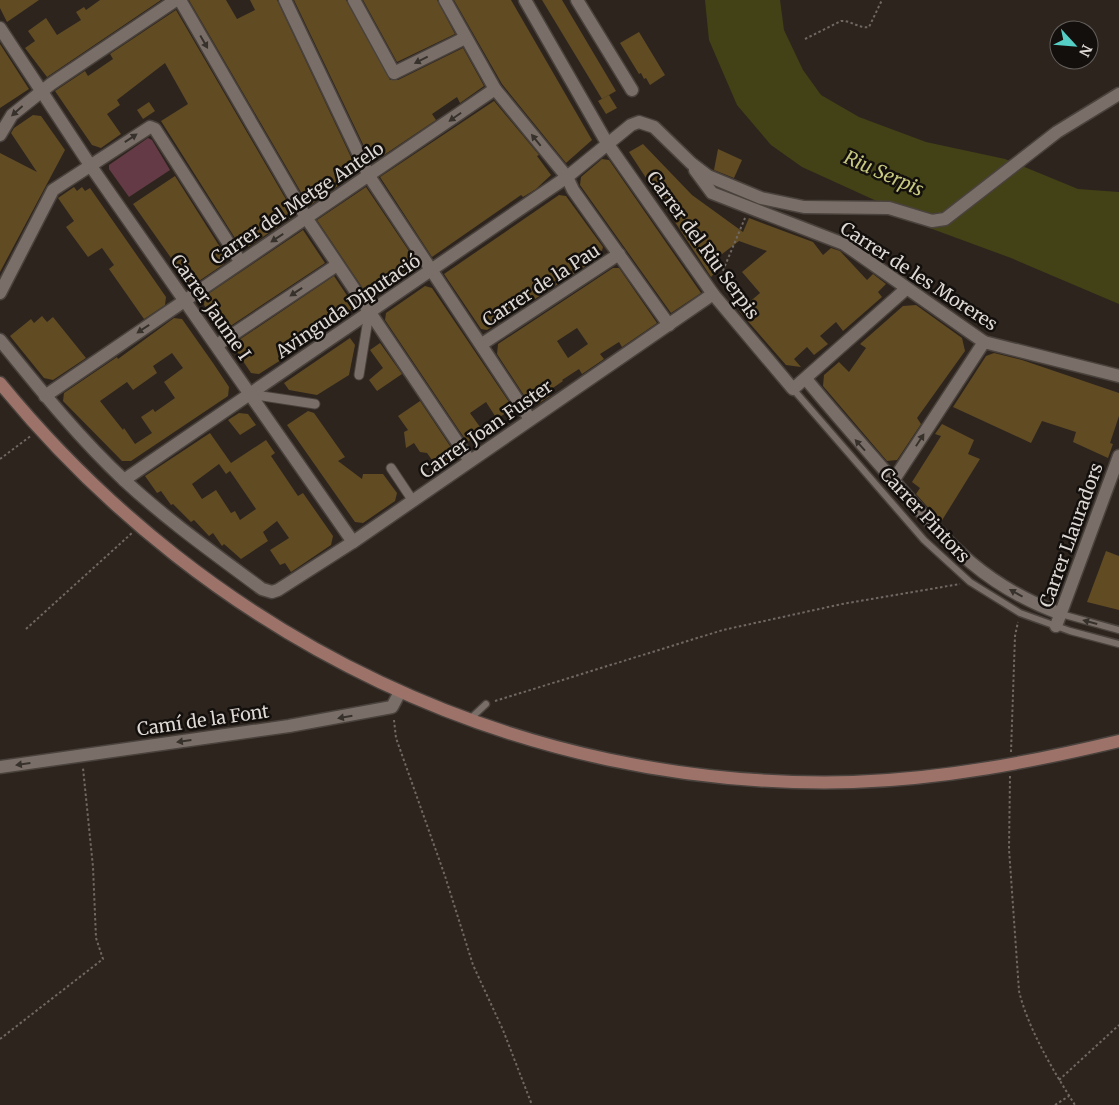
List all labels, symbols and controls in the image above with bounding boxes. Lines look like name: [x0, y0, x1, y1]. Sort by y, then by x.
north arrow: [1049, 20, 1099, 70]
one-way arrow: [200, 36, 209, 49]
text: N: [1075, 42, 1096, 60]
one-way arrow: [414, 56, 429, 64]
one-way arrow: [12, 105, 24, 117]
one-way arrow: [448, 112, 462, 122]
one-way arrow: [124, 133, 137, 143]
one-way arrow: [531, 133, 542, 146]
street label: Carrer del Metge Antelo: [206, 136, 388, 270]
water label: Riu Serpis: [840, 145, 928, 201]
street label: Carrer del Riu Serpis: [642, 167, 765, 324]
street label: Carrer de les Moreres: [836, 216, 1002, 336]
one-way arrow: [270, 233, 284, 242]
street label: Carrer de la Pau: [478, 239, 604, 331]
street label: Avinguda Diputació: [270, 249, 425, 364]
street label: Carrer Jaume I: [166, 250, 256, 364]
one-way arrow: [290, 287, 303, 297]
one-way arrow: [136, 324, 150, 334]
street label: Carrer Joan Fuster: [415, 375, 557, 483]
one-way arrow: [915, 433, 925, 447]
one-way arrow: [855, 438, 866, 451]
street label: Carrer Llauradors: [1034, 459, 1108, 610]
street label: Carrer Pintors: [875, 463, 975, 568]
one-way arrow: [1010, 589, 1023, 598]
one-way arrow: [1082, 618, 1097, 626]
street label: Camí de la Font: [136, 699, 270, 741]
one-way arrow: [336, 713, 352, 721]
one-way arrow: [176, 737, 192, 745]
one-way arrow: [15, 760, 31, 768]

